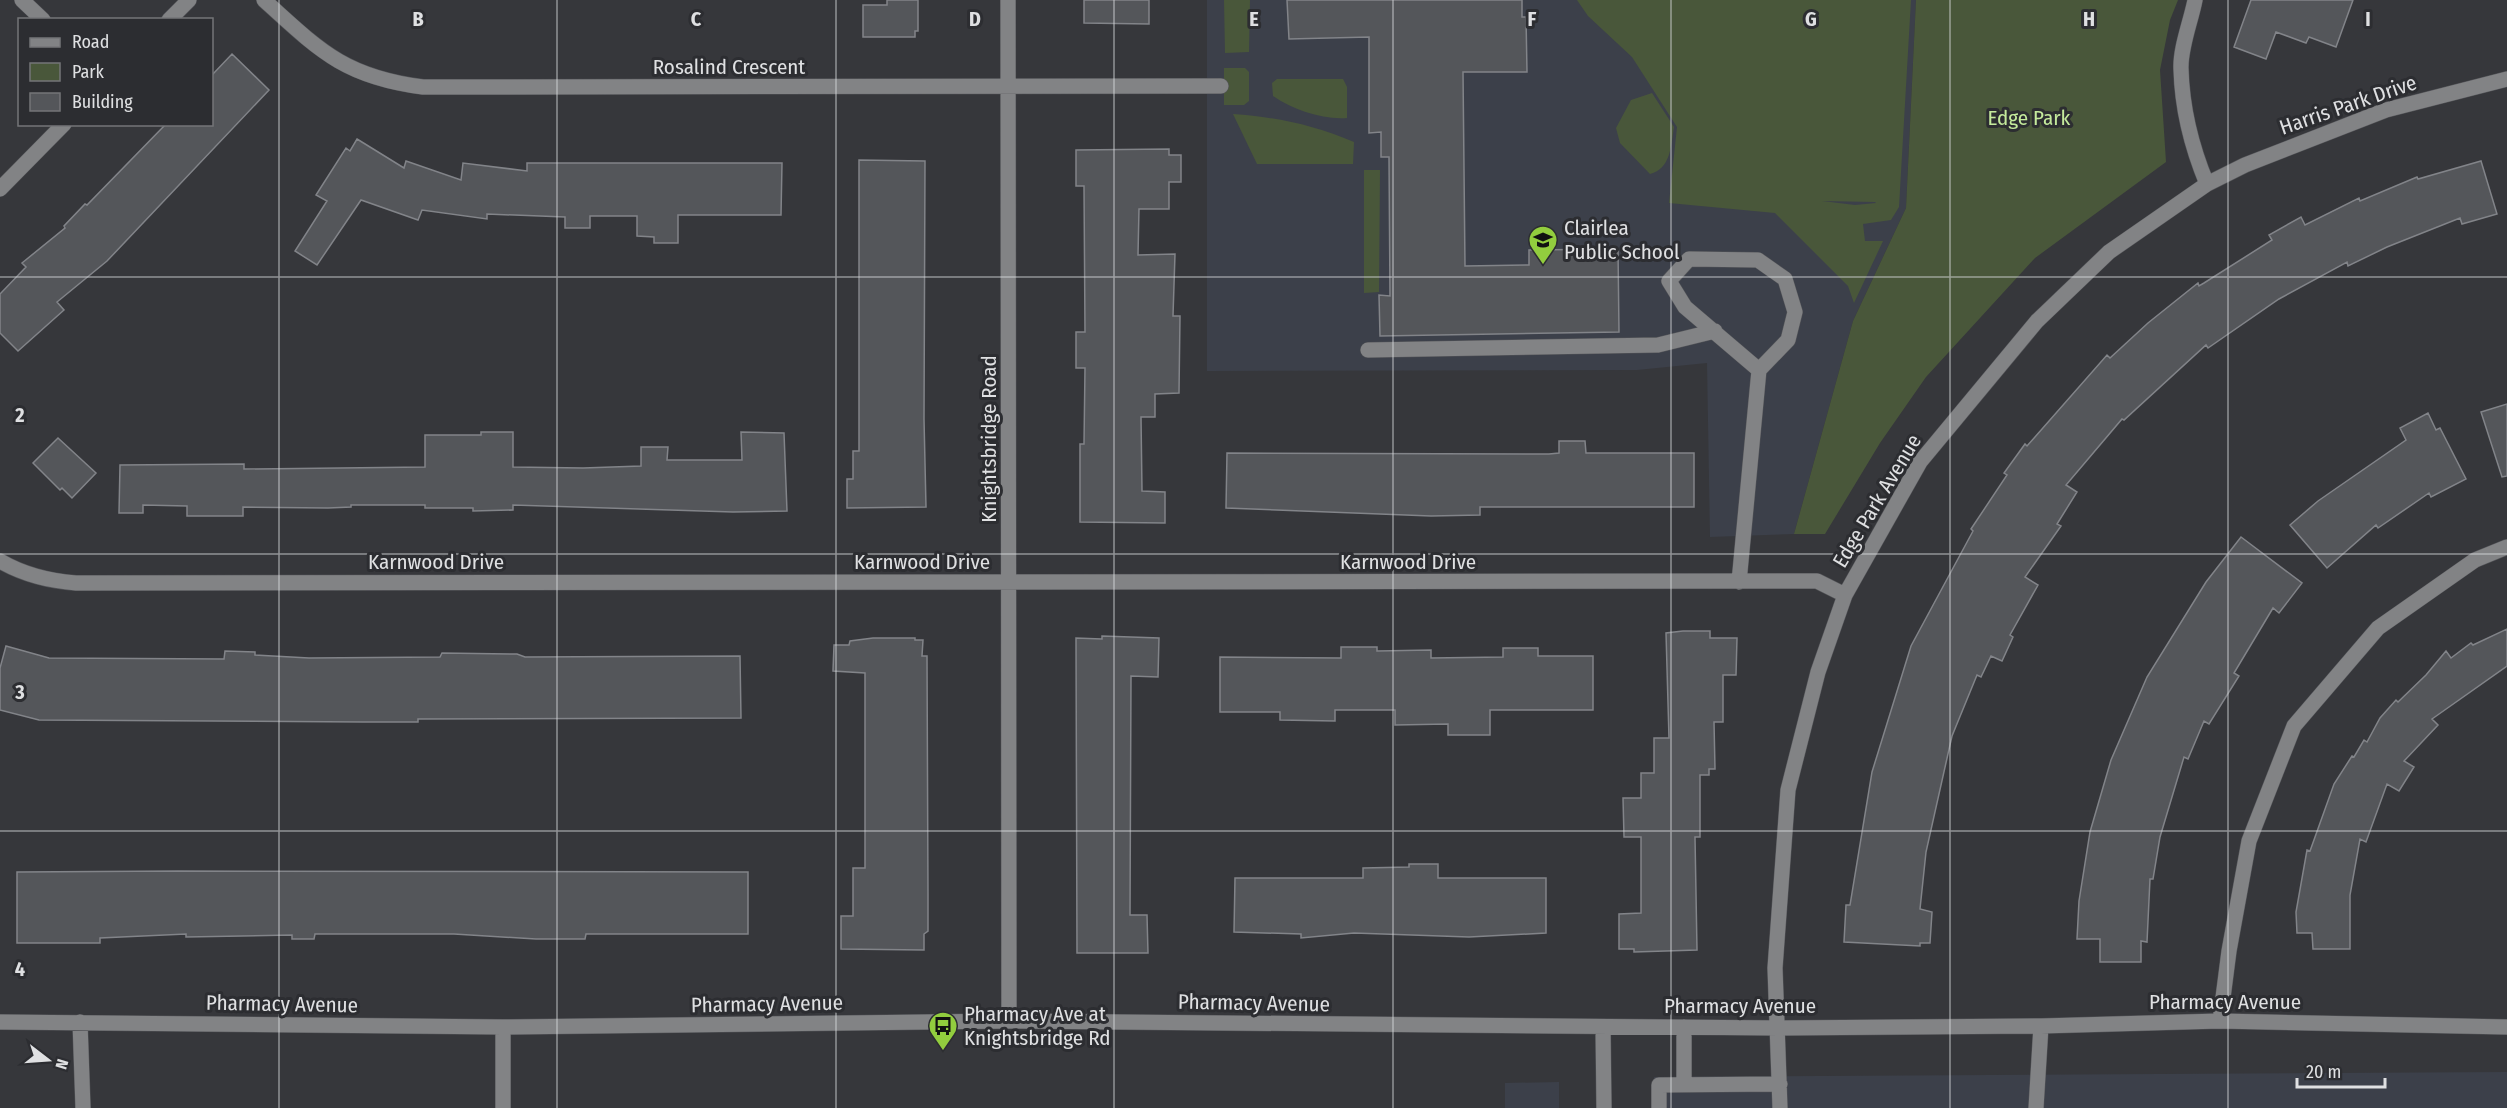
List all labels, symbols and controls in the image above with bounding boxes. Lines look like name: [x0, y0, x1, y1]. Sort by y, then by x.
text: B: [412, 7, 424, 31]
text: C: [691, 7, 702, 31]
text: D: [969, 7, 981, 31]
text: E: [1249, 7, 1259, 31]
text: F: [1528, 7, 1537, 31]
text: G: [1805, 7, 1817, 31]
text: H: [2083, 7, 2095, 31]
text: I: [2365, 7, 2371, 31]
legend: [18, 18, 213, 126]
text: Road: [72, 31, 109, 53]
street label: Rosalind Crescent: [653, 54, 805, 80]
text: Park: [72, 61, 105, 83]
street label: Harris Park Drive: [2276, 69, 2420, 141]
text: Building: [72, 91, 133, 113]
park label: Edge Park: [1988, 105, 2071, 131]
place label: Clairlea Public School: [1564, 215, 1680, 265]
school or university icon: Clairlea Public School: [1527, 224, 1559, 266]
street label: Knightsbridge Road: [976, 355, 1002, 523]
text: 2: [14, 403, 25, 427]
street label: Edge Park Avenue: [1827, 430, 1927, 572]
street label: Karnwood Drive: [368, 549, 504, 575]
street label: Karnwood Drive: [854, 549, 990, 575]
street label: Karnwood Drive: [1340, 549, 1476, 575]
text: 3: [14, 680, 25, 704]
text: 4: [15, 957, 25, 981]
street label: Pharmacy Avenue: [1178, 989, 1330, 1017]
street label: Pharmacy Avenue: [2149, 989, 2301, 1015]
street label: Pharmacy Avenue: [206, 990, 358, 1018]
street label: Pharmacy Avenue: [691, 990, 843, 1018]
street label: Pharmacy Avenue: [1664, 993, 1816, 1019]
place label: Pharmacy Ave at Knightsbridge Rd: [964, 1001, 1111, 1051]
bus stop icon: Pharmacy Ave at Knightsbridge Rd: [927, 1010, 959, 1052]
north arrow: [18, 1030, 78, 1090]
scale bar: [2297, 1051, 2386, 1089]
text: N: [51, 1057, 72, 1072]
text: 20 m: [2306, 1061, 2341, 1083]

